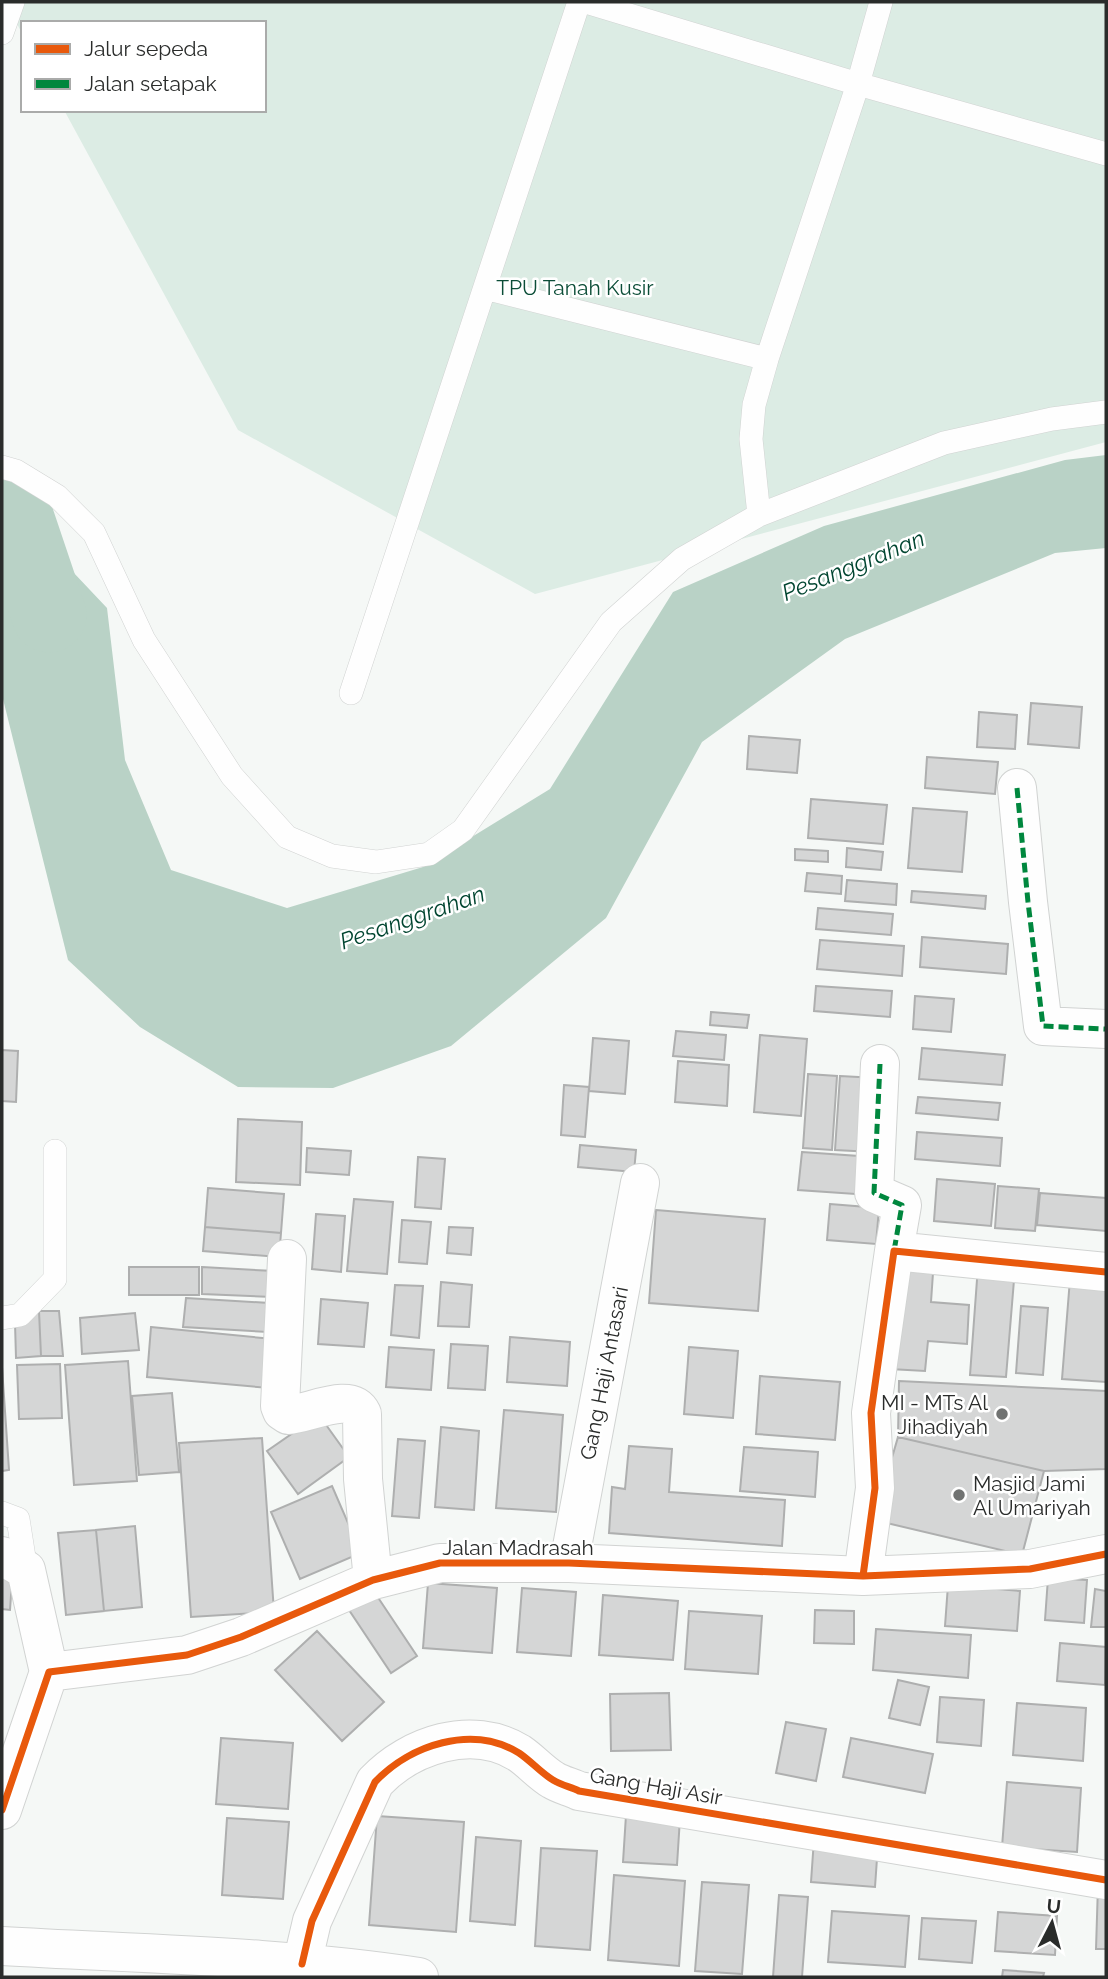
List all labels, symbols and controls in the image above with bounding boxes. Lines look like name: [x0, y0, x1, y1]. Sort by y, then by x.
legend: [21, 21, 266, 112]
text: Jalur sepeda: [84, 36, 208, 61]
text: Jalan setapak: [84, 71, 217, 96]
park label: TPU Tanah Kusir: [496, 275, 654, 300]
water label: Pesanggrahan: [778, 524, 928, 606]
water label: Pesanggrahan: [336, 880, 488, 954]
street label: Gang Haji Antasari: [575, 1284, 633, 1462]
place label: MI - MTs Al Jihadiyah: [881, 1390, 988, 1439]
marker: MI - MTs Al Jihadiyah: [994, 1406, 1010, 1422]
place label: Masjid Jami Al Umariyah: [973, 1471, 1091, 1520]
marker: Masjid Jami Al Umariyah: [951, 1487, 967, 1503]
street label: Jalan Madrasah: [442, 1535, 594, 1560]
street label: Gang Haji Asir: [588, 1762, 725, 1810]
north arrow: [1017, 1888, 1087, 1958]
text: U: [1046, 1894, 1062, 1918]

